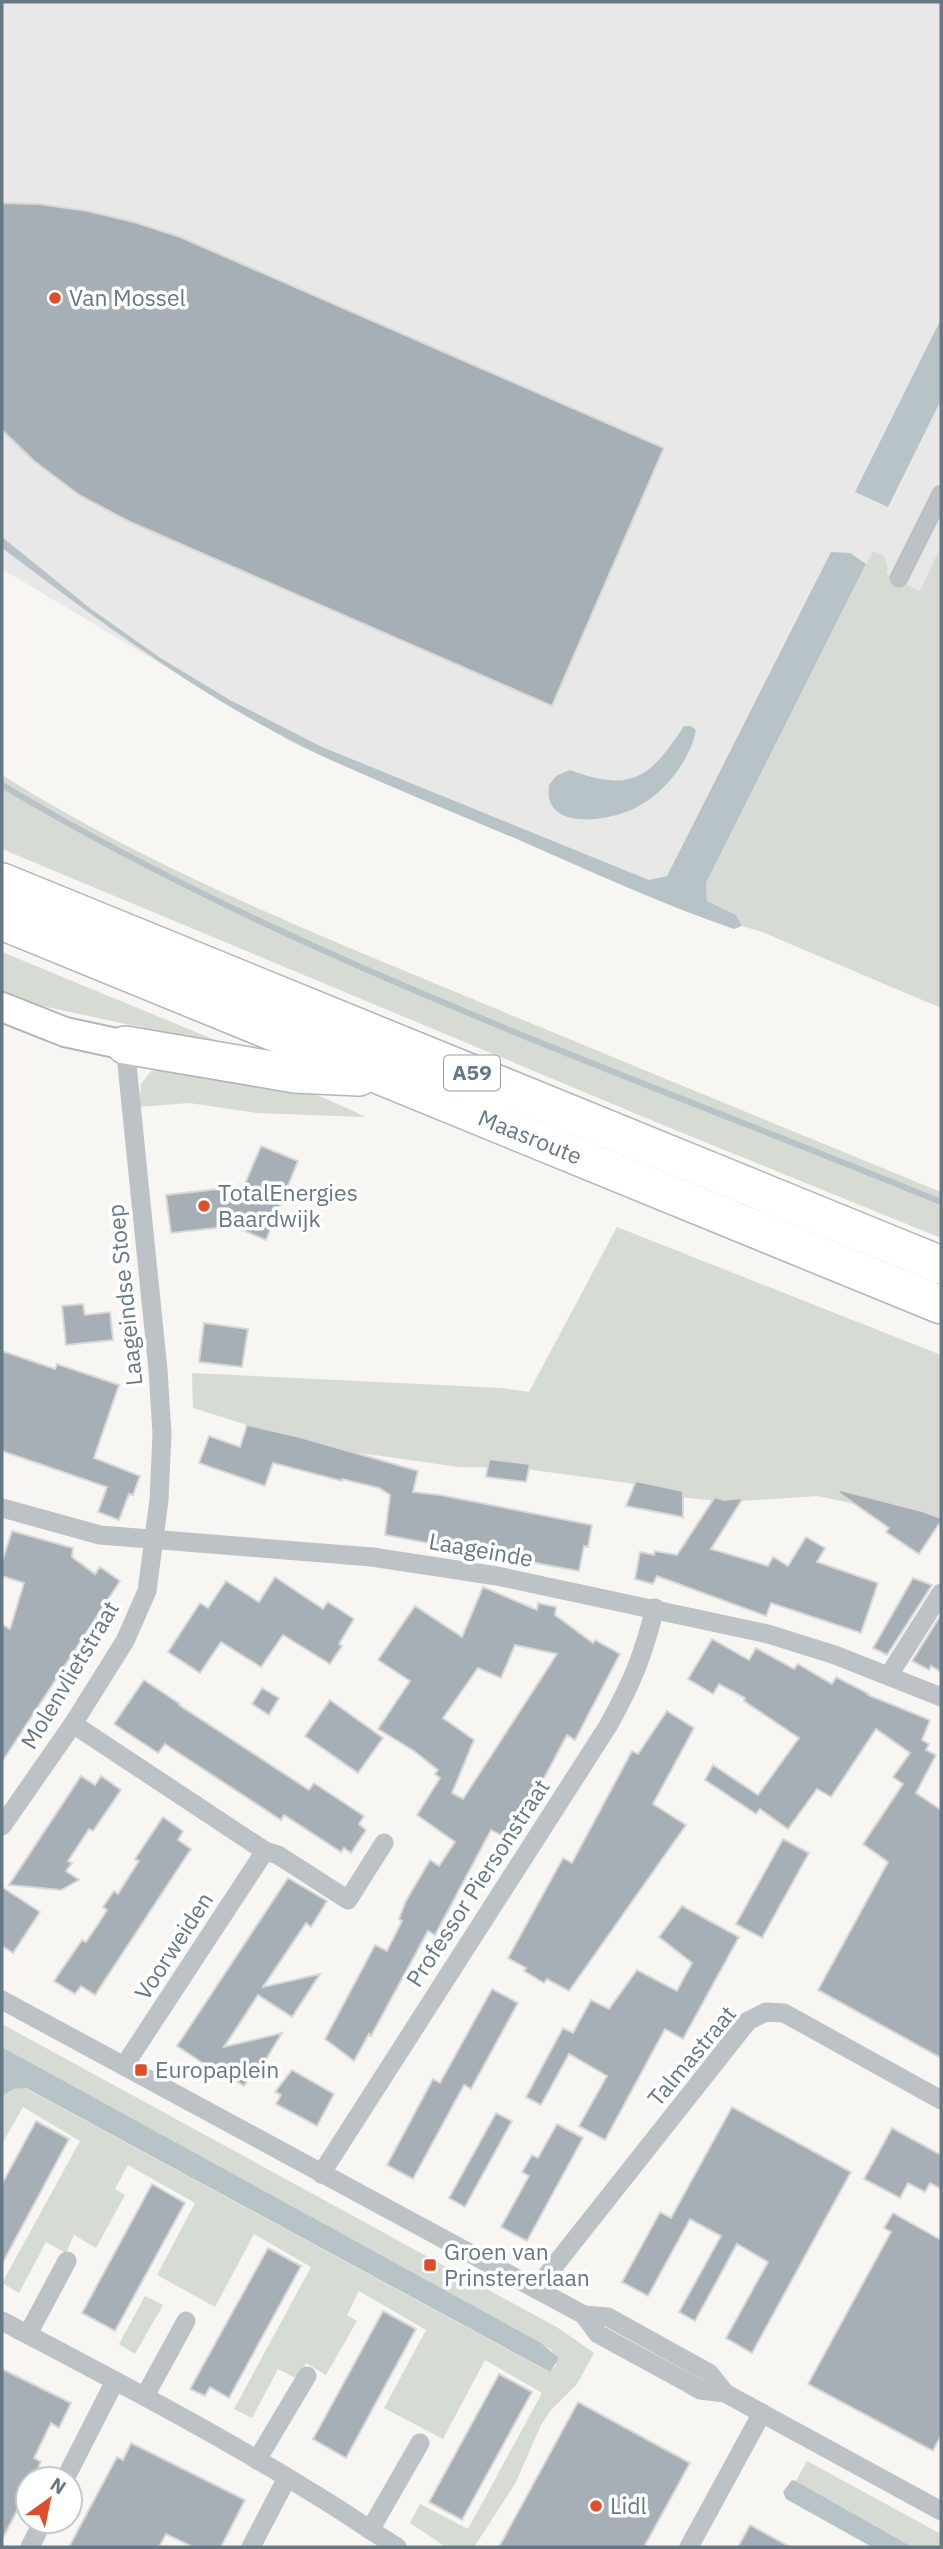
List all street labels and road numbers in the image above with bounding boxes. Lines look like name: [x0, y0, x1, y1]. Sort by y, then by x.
road number: A59: [444, 1056, 500, 1090]
street label: Maasroute: [474, 1102, 587, 1170]
street label: Laageindse Stoep: [100, 1203, 148, 1387]
street label: Laageinde: [427, 1525, 536, 1573]
street label: Molenvlietstraat: [13, 1595, 125, 1754]
street label: Professor Piersonstraat: [399, 1773, 556, 1992]
street label: Voorweiden: [127, 1886, 219, 2005]
street label: Talmastraat: [640, 1999, 742, 2112]

